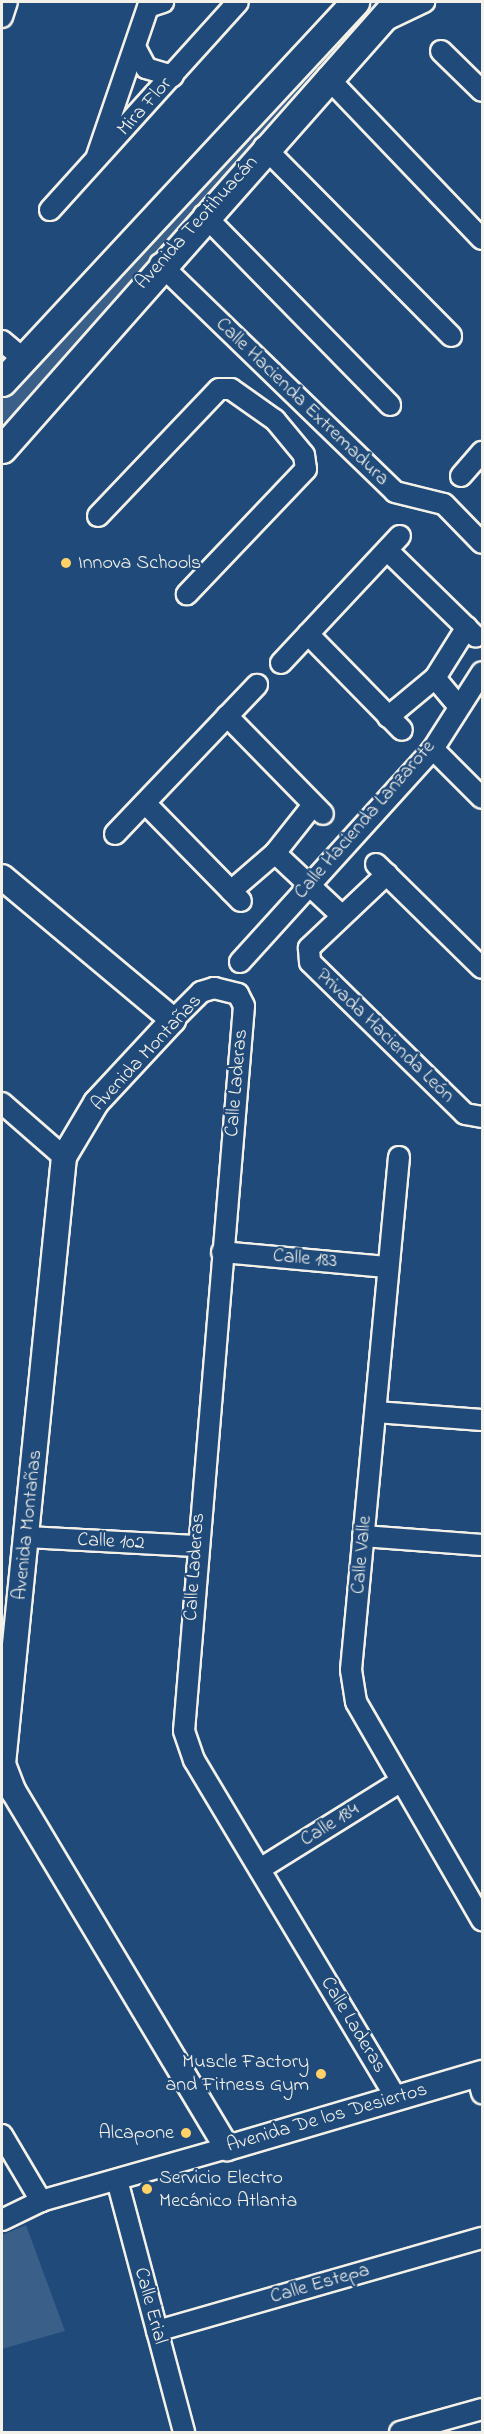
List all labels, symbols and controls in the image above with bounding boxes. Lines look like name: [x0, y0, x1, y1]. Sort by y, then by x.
street label: Mira Flor: [112, 73, 178, 141]
street label: Avenida Teotihuacán: [131, 151, 263, 295]
street label: Calle Hacienda Extremadura: [210, 313, 394, 491]
place label: Innova Schools: [78, 551, 201, 575]
marker: Innova Schools: [59, 556, 73, 570]
street label: Calle Hacienda Lanzarote: [289, 736, 441, 904]
street label: Privada Hacienda León: [311, 964, 459, 1108]
street label: Avenida Montañas: [87, 990, 207, 1116]
street label: Calle Laderas: [220, 1028, 254, 1138]
street label: Calle 183: [272, 1244, 338, 1274]
street label: Avenida Montañas: [8, 1449, 48, 1601]
street label: Calle Laderas: [179, 1512, 211, 1622]
street label: Calle Valle: [347, 1515, 377, 1595]
street label: Calle 102: [77, 1528, 145, 1556]
street label: Calle 184: [296, 1798, 364, 1852]
street label: Calle Laderas: [315, 1973, 391, 2077]
place label: Muscle Factory and Fitness Gym: [165, 2050, 309, 2097]
marker: Muscle Factory and Fitness Gym: [314, 2067, 328, 2081]
street label: Avenida De los Desiertos: [224, 2078, 430, 2158]
place label: Alcapone: [99, 2121, 174, 2145]
marker: Alcapone: [179, 2126, 193, 2140]
place label: Servicio Electro Mecánico Atlanta: [159, 2166, 297, 2213]
marker: Servicio Electro Mecánico Atlanta: [140, 2182, 154, 2196]
street label: Calle Estepa: [268, 2258, 372, 2310]
street label: Calle Erial: [128, 2265, 172, 2347]

